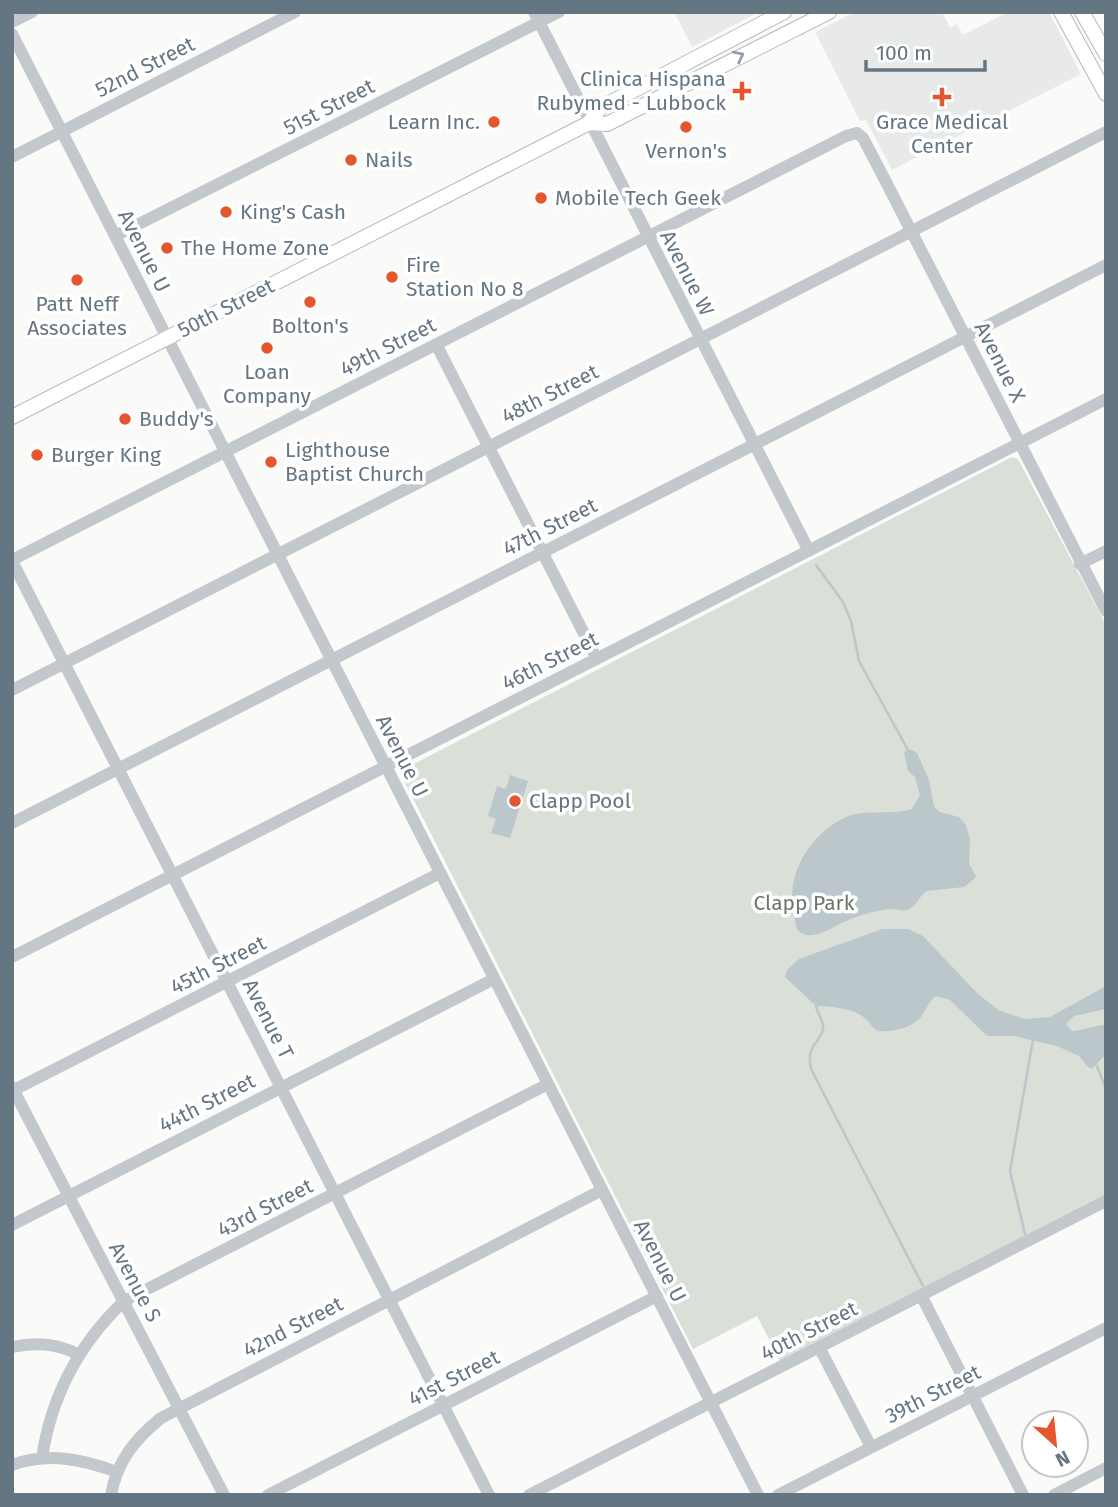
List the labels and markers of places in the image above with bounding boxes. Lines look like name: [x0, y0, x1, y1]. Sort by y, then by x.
place label: Clinica Hispana Rubymed - Lubbock: [536, 66, 726, 116]
marker: Clinica Hispana Rubymed - Lubbock: [732, 81, 752, 101]
marker: Grace Medical Center: [932, 87, 952, 107]
place label: Learn Inc.: [388, 109, 480, 135]
place label: Grace Medical Center: [876, 109, 1008, 159]
marker: Learn Inc.: [486, 114, 502, 130]
marker: Vernon's: [678, 119, 694, 135]
place label: Vernon's: [645, 138, 727, 164]
place label: Nails: [365, 147, 413, 173]
marker: Nails: [343, 152, 359, 168]
place label: Mobile Tech Geek: [555, 185, 721, 211]
marker: Mobile Tech Geek: [533, 190, 549, 206]
place label: King's Cash: [240, 199, 346, 225]
marker: King's Cash: [218, 204, 234, 220]
place label: The Home Zone: [181, 235, 329, 261]
marker: The Home Zone: [159, 240, 175, 256]
place label: Fire Station No 8: [406, 252, 524, 302]
marker: Fire Station No 8: [384, 269, 400, 285]
marker: Patt Neff Associates: [69, 272, 85, 288]
place label: Patt Neff Associates: [27, 291, 127, 341]
marker: Bolton's: [302, 294, 318, 310]
place label: Bolton's: [271, 313, 349, 339]
marker: Loan Company: [259, 340, 275, 356]
place label: Loan Company: [223, 359, 312, 409]
place label: Buddy's: [139, 406, 214, 432]
marker: Buddy's: [117, 411, 133, 427]
place label: Lighthouse Baptist Church: [285, 437, 424, 487]
place label: Burger King: [51, 442, 161, 468]
marker: Burger King: [29, 447, 45, 463]
marker: Lighthouse Baptist Church: [263, 454, 279, 470]
place label: Clapp Pool: [529, 788, 631, 814]
marker: Clapp Pool: [507, 793, 523, 809]

